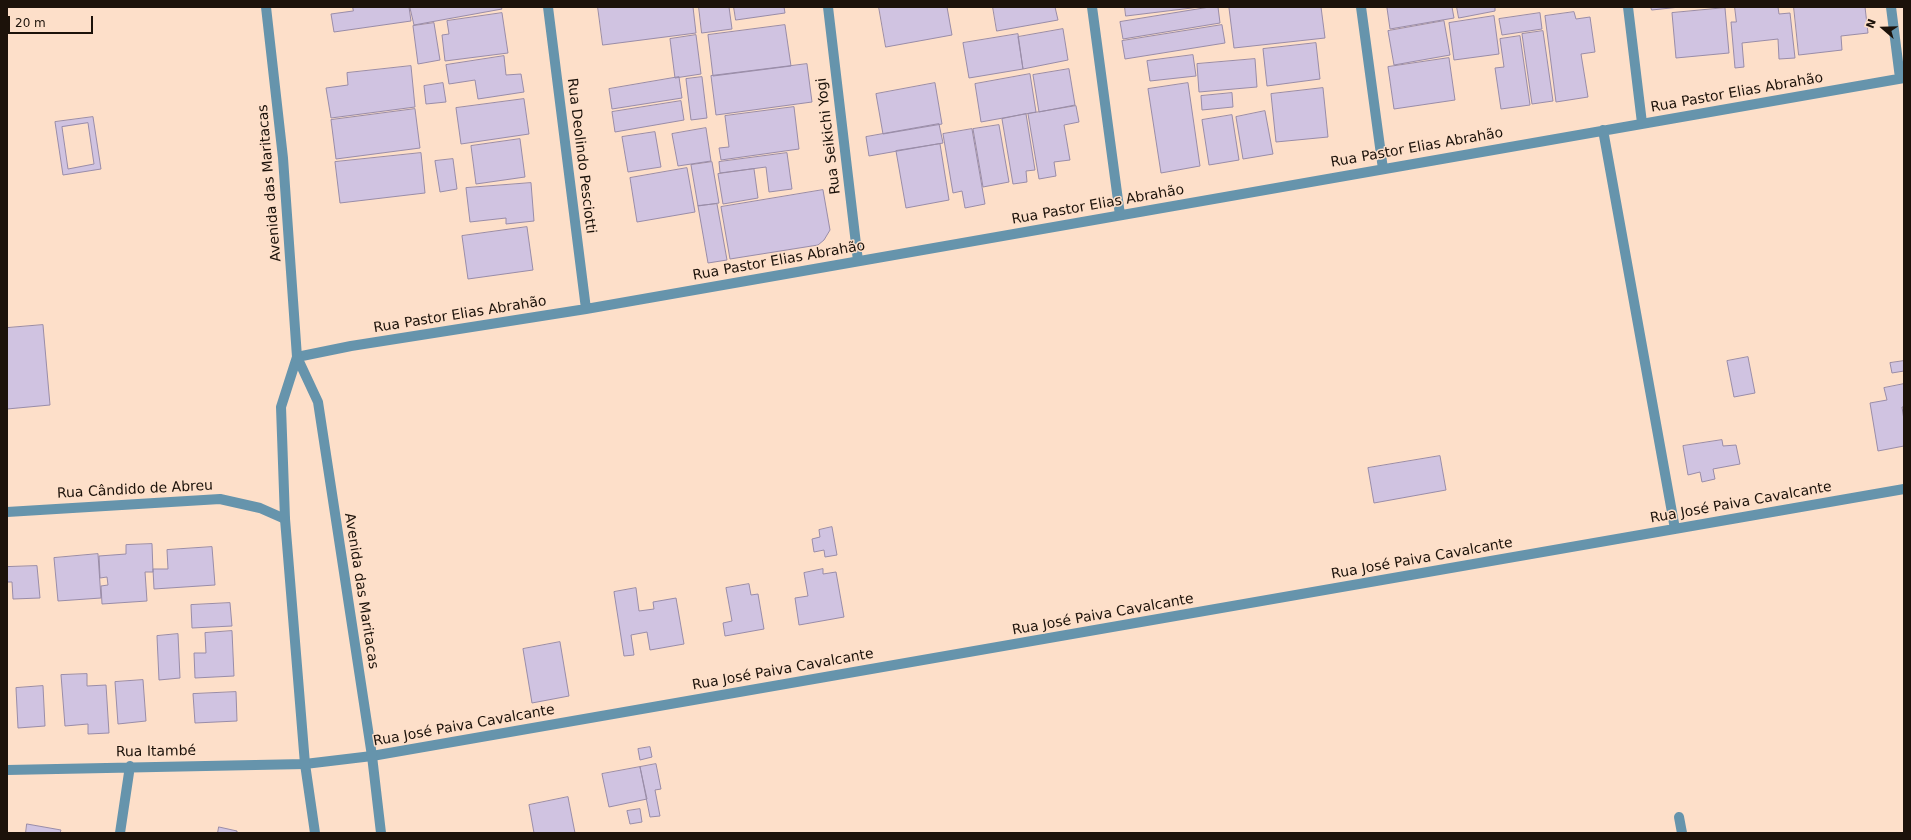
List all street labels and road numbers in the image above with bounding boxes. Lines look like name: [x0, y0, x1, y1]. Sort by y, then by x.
street label: Rua Pastor Elias Abrahão: [1650, 70, 1824, 116]
street label: Rua Deolindo Pesciotti: [563, 77, 599, 235]
street label: Rua Seikichi Yogi: [814, 77, 844, 195]
street label: Avenida das Maritacas: [255, 104, 285, 262]
street label: Rua Pastor Elias Abrahão: [1330, 125, 1504, 171]
street label: Rua Pastor Elias Abrahão: [1011, 182, 1185, 228]
street label: Rua Pastor Elias Abrahão: [692, 238, 866, 284]
street label: Rua Pastor Elias Abrahão: [372, 293, 548, 337]
street label: Rua Cândido de Abreu: [57, 478, 213, 502]
street label: Rua José Paiva Cavalcante: [1649, 479, 1833, 527]
street label: Avenida das Maritacas: [340, 512, 382, 670]
street label: Rua José Paiva Cavalcante: [1330, 535, 1514, 583]
street label: Rua José Paiva Cavalcante: [1011, 591, 1195, 639]
street label: Rua José Paiva Cavalcante: [691, 646, 875, 694]
street label: Rua José Paiva Cavalcante: [372, 702, 556, 750]
street label: Rua Itambé: [116, 743, 196, 761]

